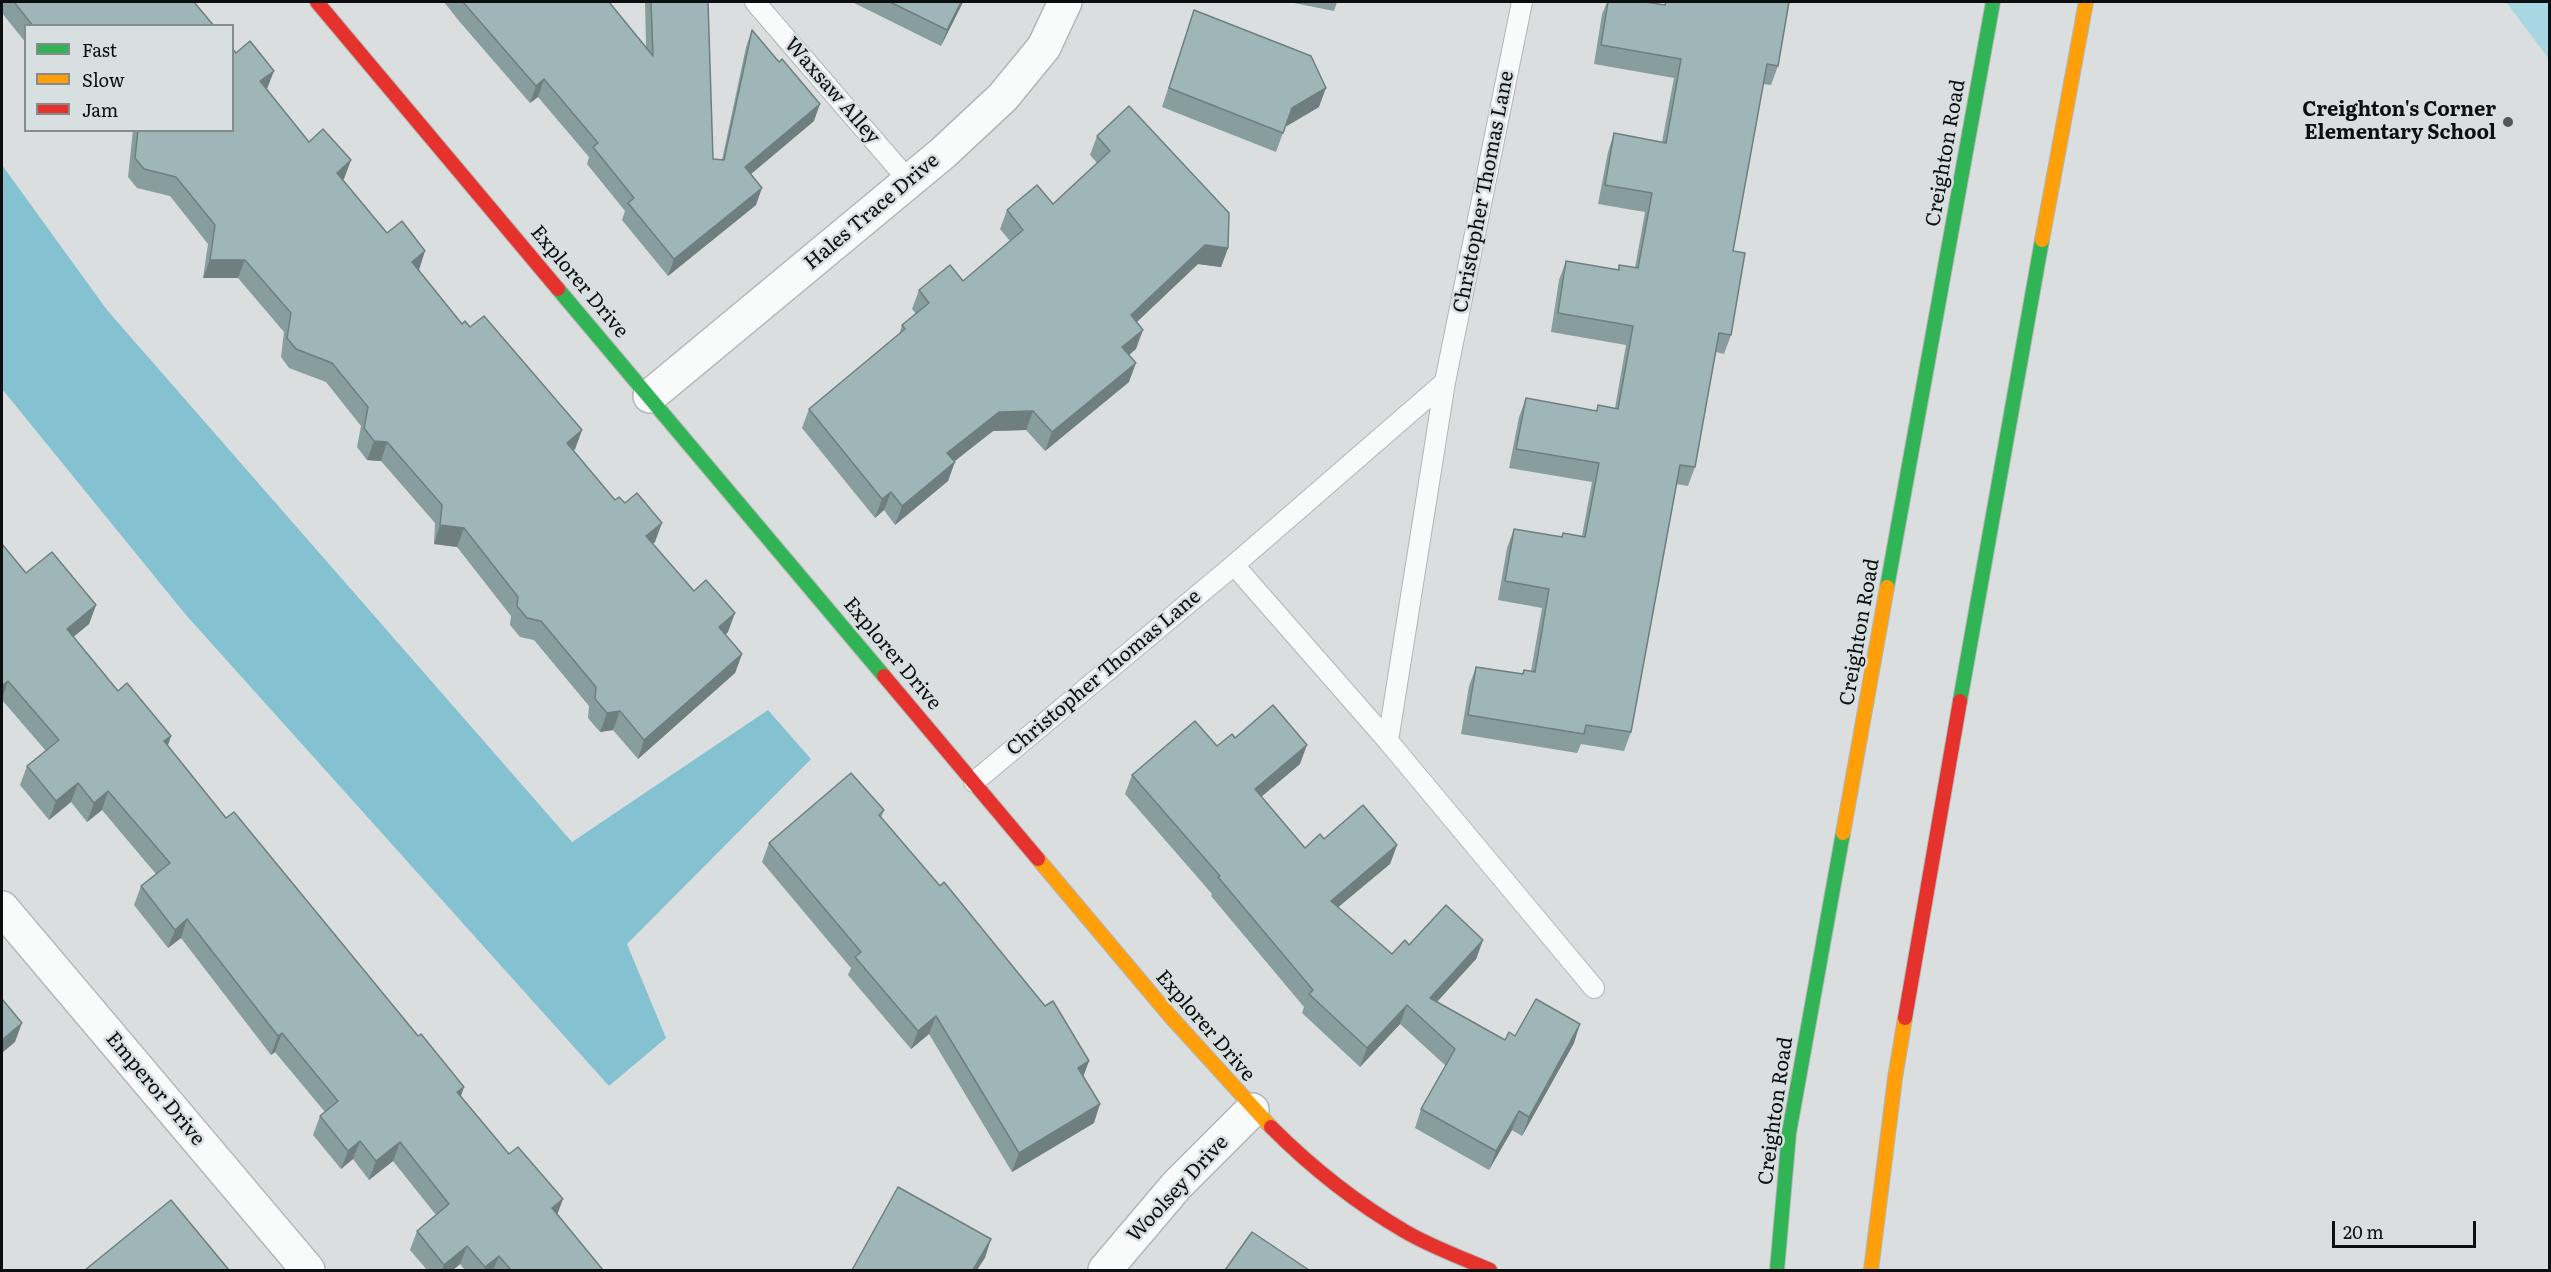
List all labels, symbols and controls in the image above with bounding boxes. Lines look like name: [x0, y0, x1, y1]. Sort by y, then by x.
legend: [24, 24, 234, 132]
street label: Waxsaw Alley: [779, 33, 885, 149]
text: Fast: [82, 36, 117, 63]
text: Slow: [82, 66, 124, 93]
street label: Christopher Thomas Lane: [1449, 69, 1519, 315]
street label: Creighton Road: [1921, 77, 1971, 229]
text: Jam: [82, 96, 118, 123]
place label: Creighton's Corner Elementary School: [2302, 98, 2496, 145]
marker: Creighton's Corner Elementary School: [2501, 115, 2515, 129]
street label: Hales Trace Drive: [800, 149, 944, 275]
street label: Explorer Drive: [525, 221, 633, 343]
street label: Creighton Road: [1835, 556, 1885, 708]
street label: Christopher Thomas Lane: [1002, 585, 1206, 761]
street label: Explorer Drive: [838, 593, 946, 715]
street label: Explorer Drive: [1150, 965, 1260, 1087]
street label: Emperor Drive: [100, 1027, 210, 1151]
street label: Creighton Road: [1754, 1035, 1798, 1187]
street label: Woolsey Drive: [1122, 1131, 1234, 1247]
scale bar: [2335, 1209, 2479, 1247]
text: 20 m: [2343, 1218, 2384, 1245]

